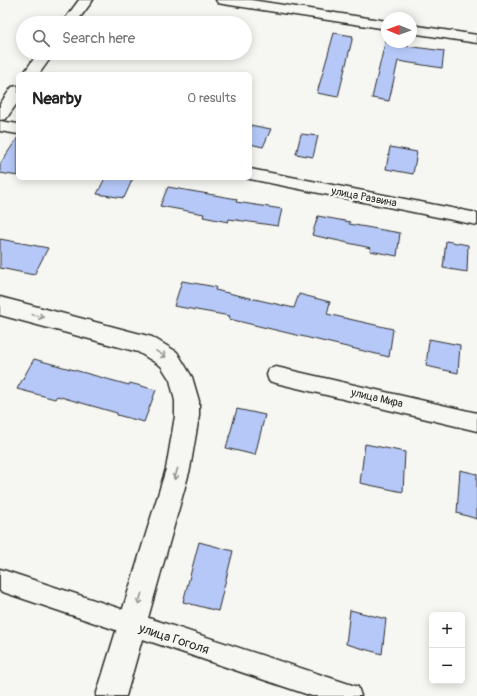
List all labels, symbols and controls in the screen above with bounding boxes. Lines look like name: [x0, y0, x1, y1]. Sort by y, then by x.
north arrow: [381, 12, 417, 48]
search box: [16, 16, 252, 60]
icon: search: [30, 27, 52, 49]
text: Search here: [62, 29, 135, 48]
text: Nearby: [32, 88, 81, 109]
text: 0 results: [187, 90, 236, 106]
street label: улица Развина: [329, 184, 398, 210]
one-way arrow: [31, 313, 44, 320]
one-way arrow: [155, 351, 167, 359]
street label: улица Мира: [349, 385, 404, 410]
one-way arrow: [172, 468, 179, 481]
one-way arrow: [136, 592, 143, 605]
map controls: [429, 612, 465, 684]
button: +: [429, 612, 465, 648]
street label: улица Гоголя: [136, 620, 211, 658]
button: −: [429, 648, 465, 684]

